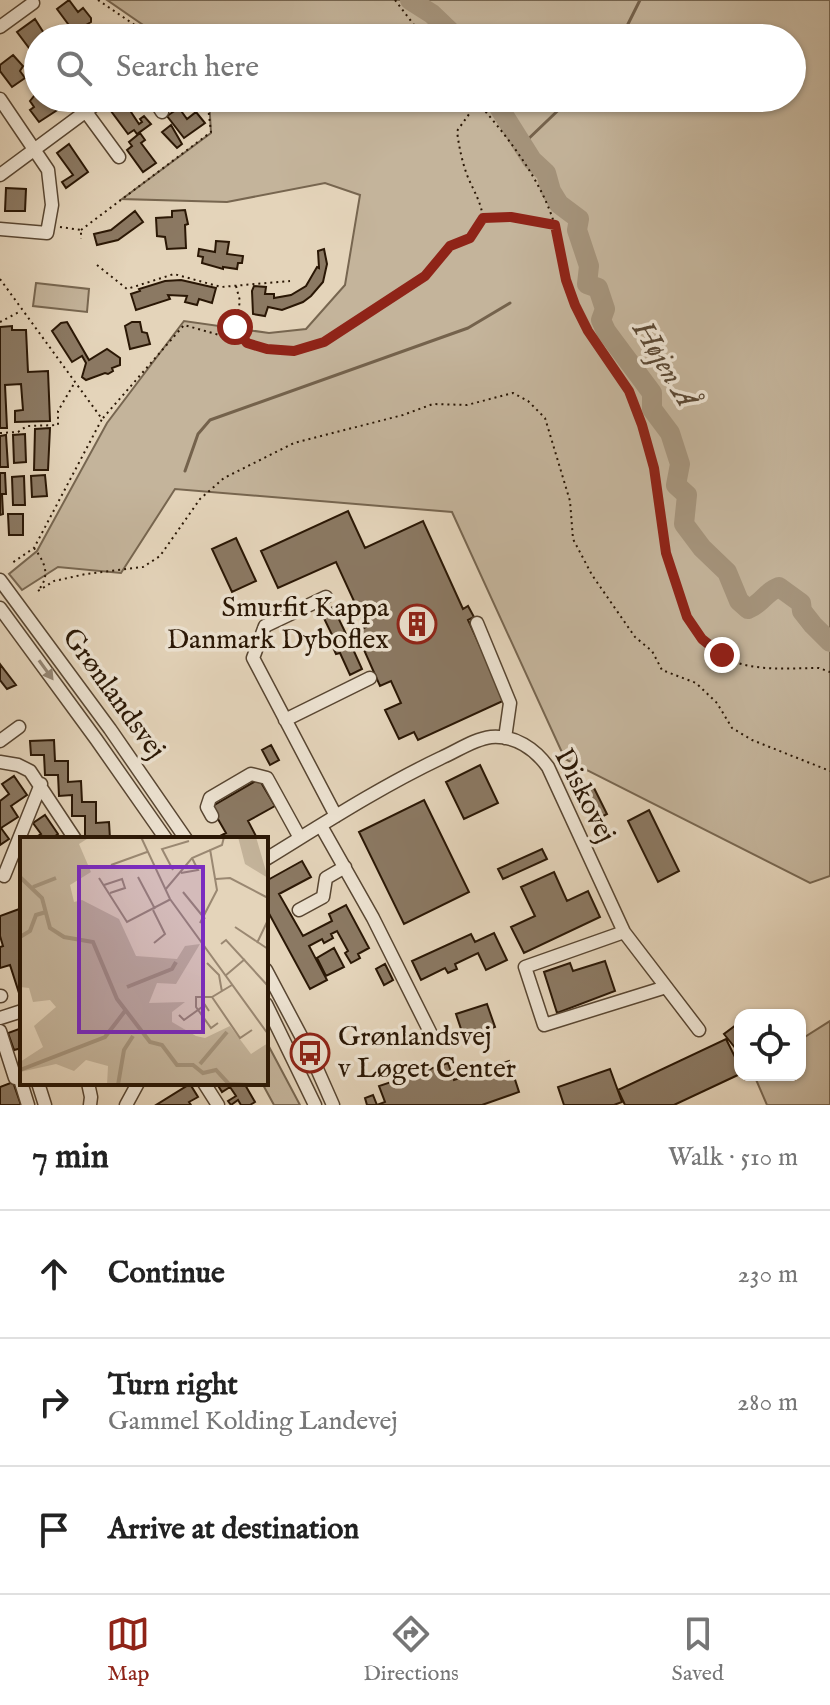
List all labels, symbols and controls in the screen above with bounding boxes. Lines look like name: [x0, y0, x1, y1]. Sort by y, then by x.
search box: [24, 24, 806, 112]
icon: search: [52, 46, 96, 90]
text: Search here: [116, 49, 259, 87]
route start: [217, 309, 253, 345]
water label: Højen Å: [623, 313, 707, 417]
place label: Smurfit Kappa Danmark Dyboflex: [167, 591, 390, 658]
building icon: Smurfit Kappa Danmark Dyboflex: [396, 603, 438, 645]
street label: Grønlandsvej: [54, 622, 172, 766]
route end: [704, 637, 740, 673]
one-way arrow: [38, 660, 54, 681]
street label: Diskovej: [545, 743, 623, 849]
inset map: [20, 837, 268, 1085]
map controls: [734, 1009, 806, 1081]
button: locate: [734, 1009, 806, 1081]
place label: Grønlandsvej v Løget Center: [338, 1020, 516, 1087]
bus stop icon: Grønlandsvej v Løget Center: [289, 1032, 331, 1074]
text: 7 min: [32, 1136, 109, 1179]
text: Walk · 510 m: [668, 1141, 798, 1174]
icon: ahead: [32, 1252, 76, 1296]
text: Continue: [108, 1255, 225, 1293]
text: 230 m: [738, 1258, 798, 1291]
text: Turn right: [108, 1367, 238, 1405]
icon: right: [32, 1380, 76, 1424]
text: 280 m: [737, 1386, 798, 1419]
text: Gammel Kolding Landevej: [108, 1405, 398, 1438]
icon: arrive: [32, 1508, 76, 1552]
text: Arrive at destination: [108, 1511, 359, 1549]
tab: Map: [106, 1612, 150, 1688]
tab: Directions: [363, 1612, 459, 1688]
tab: Saved: [672, 1612, 724, 1688]

